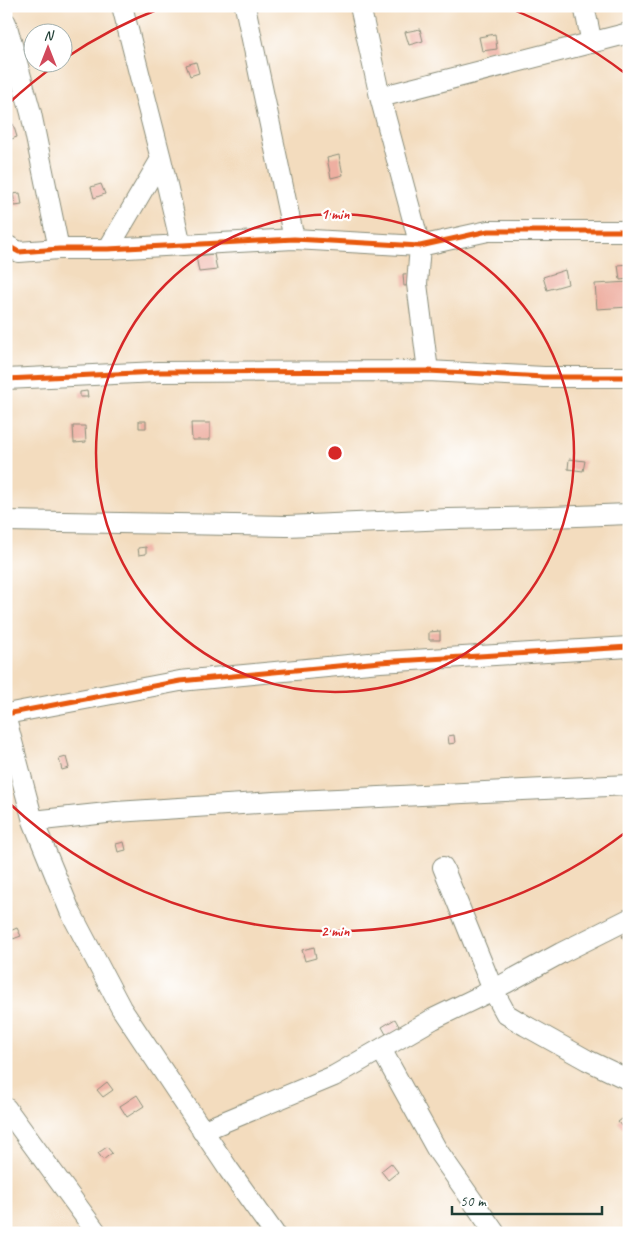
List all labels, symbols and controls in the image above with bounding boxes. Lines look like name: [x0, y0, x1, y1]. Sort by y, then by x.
north arrow: [22, 22, 72, 72]
text: N: [44, 27, 55, 44]
text: 1 min: [321, 205, 350, 224]
centre of rings: [326, 444, 344, 462]
text: 2 min: [321, 922, 350, 941]
scale bar: [452, 1184, 602, 1216]
text: 50 m: [460, 1192, 487, 1211]

